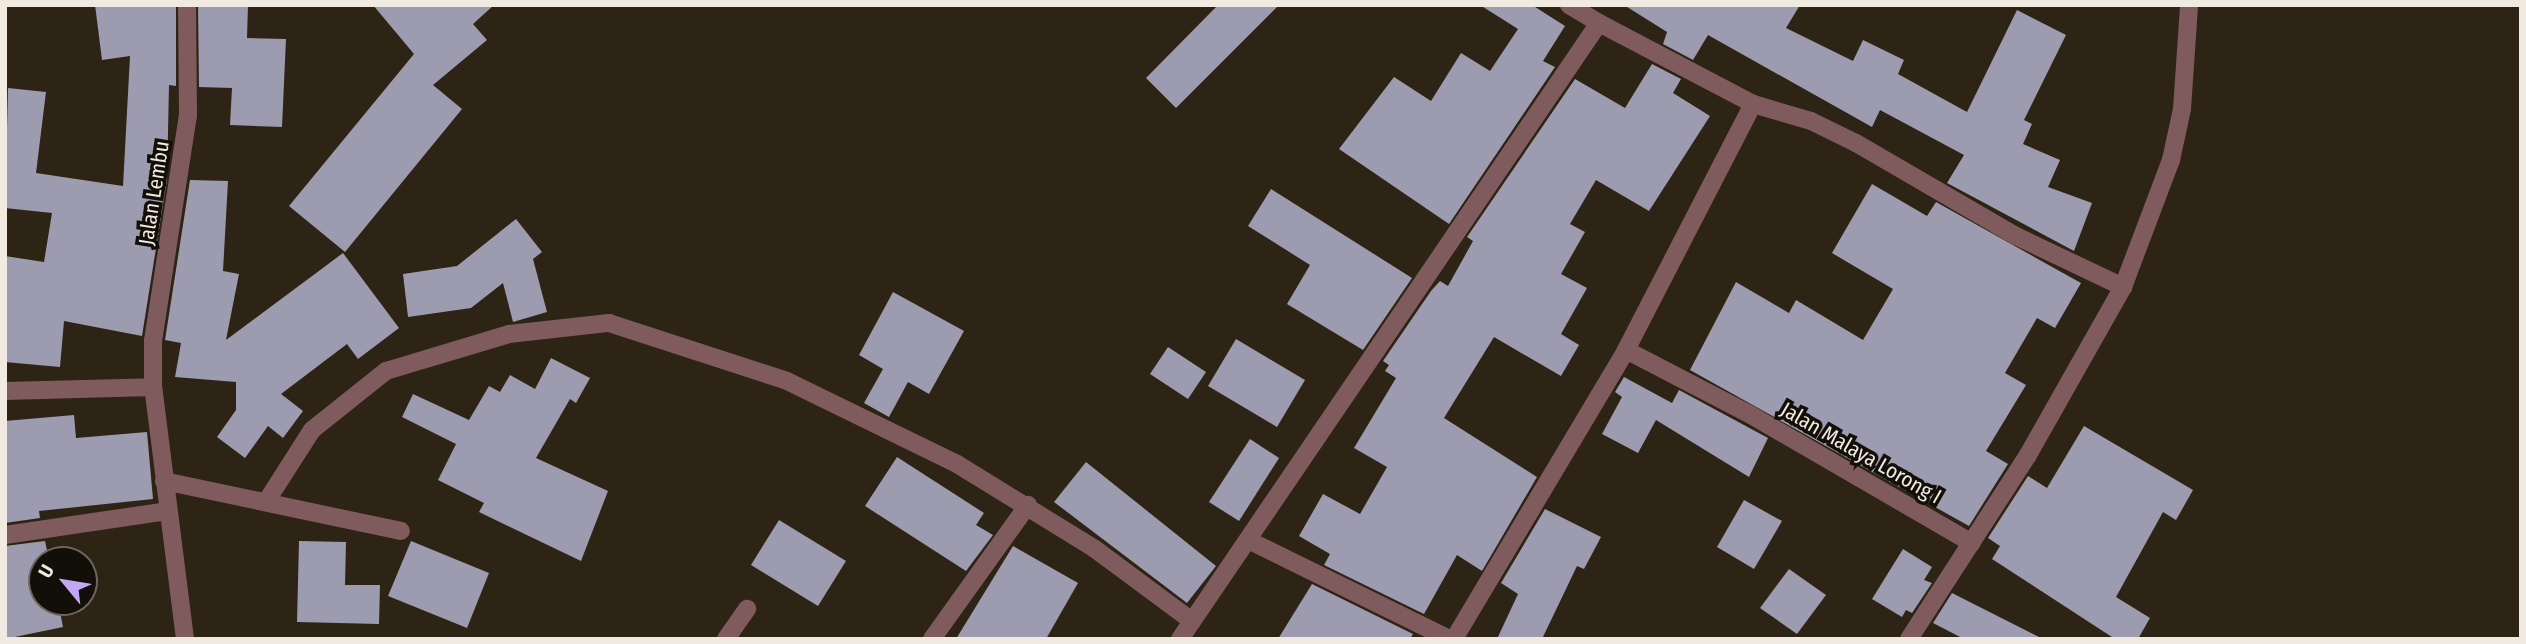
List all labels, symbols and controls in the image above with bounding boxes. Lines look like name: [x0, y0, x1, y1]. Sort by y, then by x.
street label: Jalan Lembu: [133, 139, 175, 247]
street label: Jalan Malaya Lorong I: [1776, 397, 1946, 509]
north arrow: [28, 546, 98, 616]
text: U: [33, 561, 59, 582]

